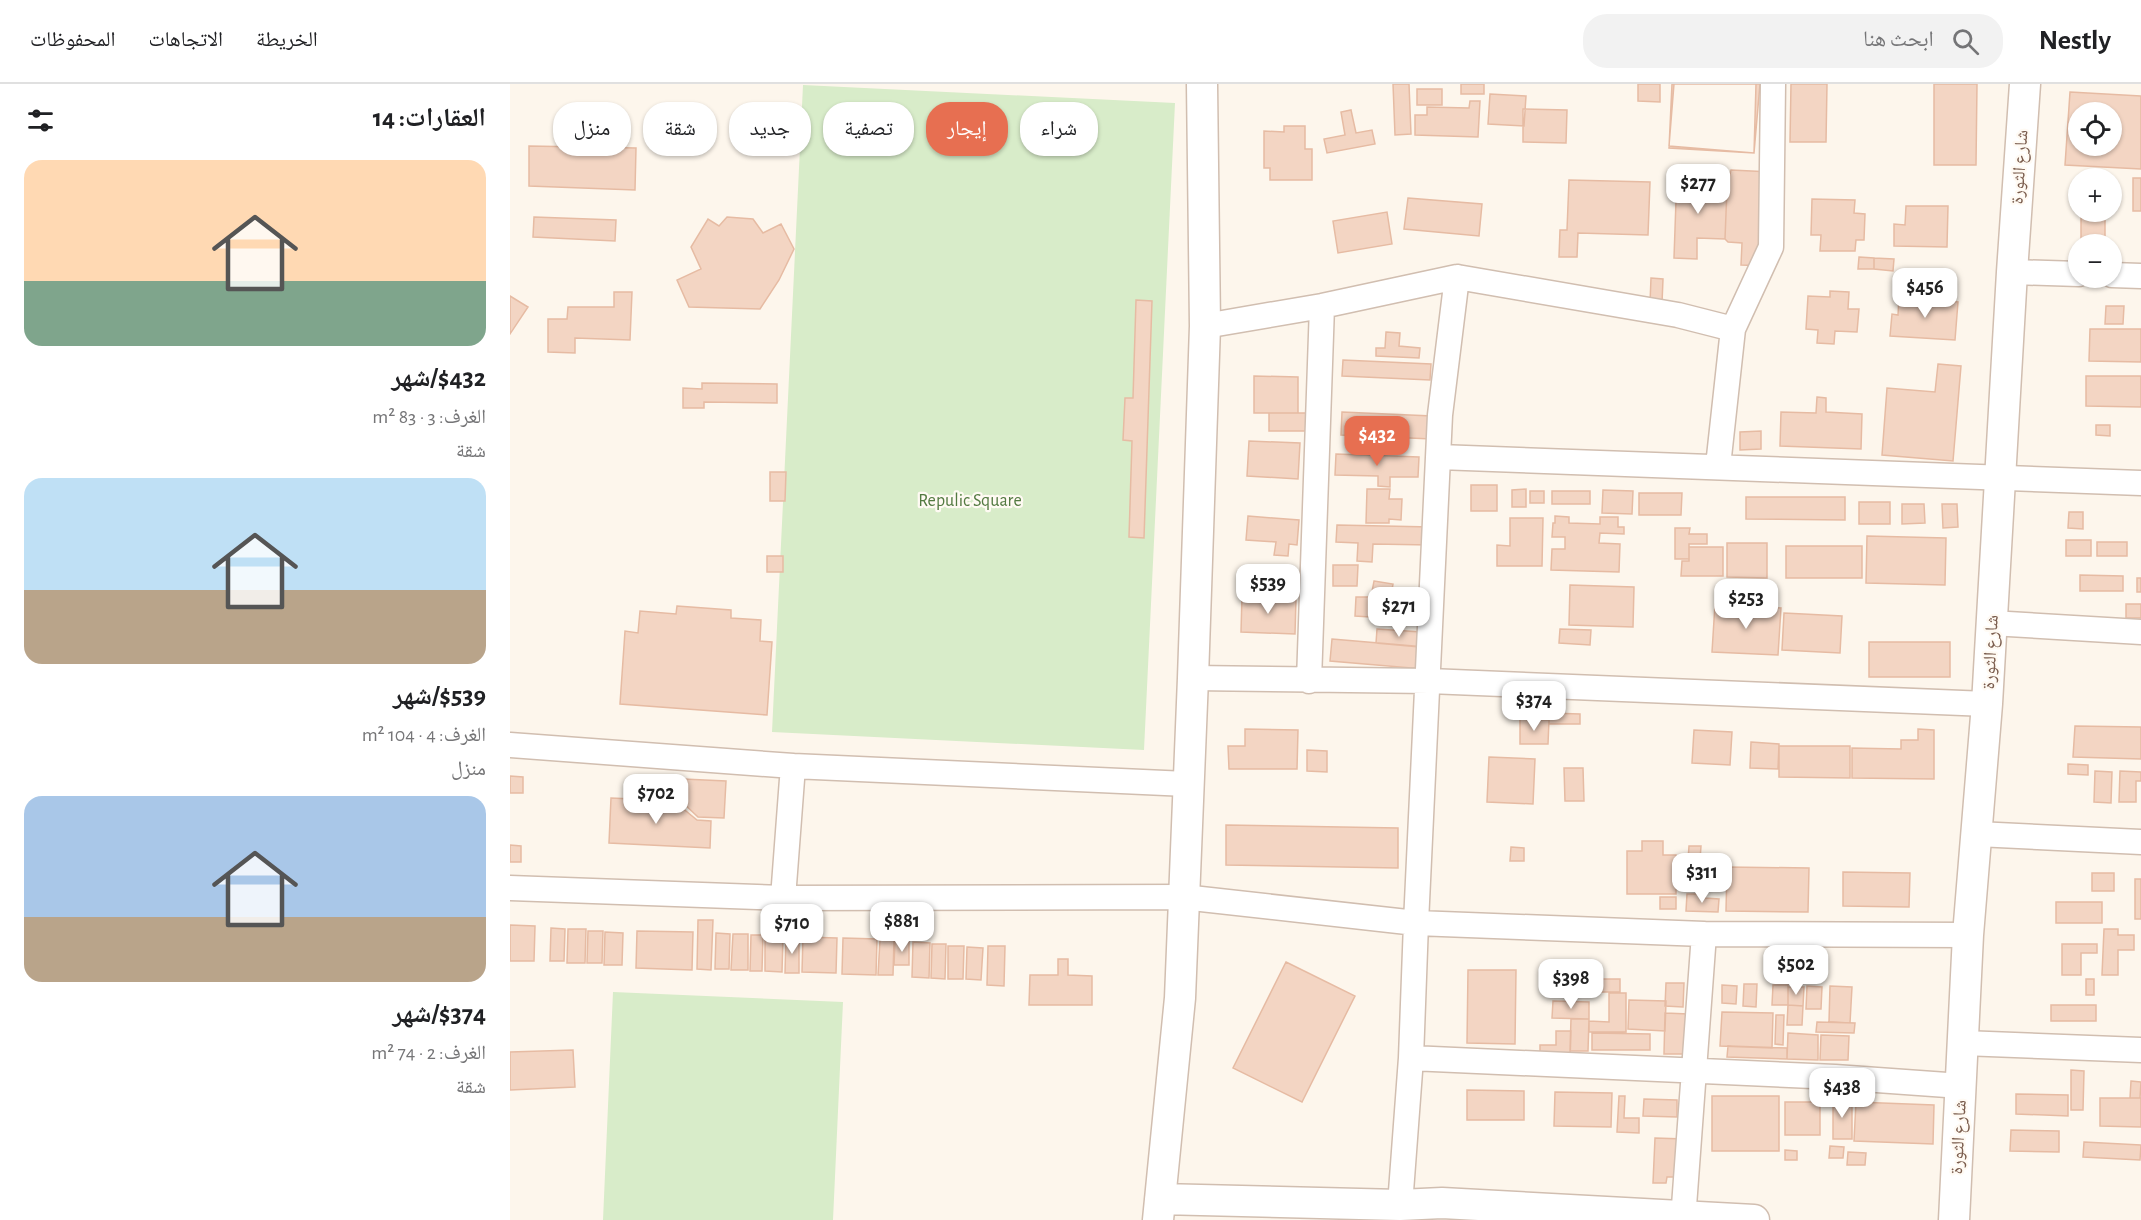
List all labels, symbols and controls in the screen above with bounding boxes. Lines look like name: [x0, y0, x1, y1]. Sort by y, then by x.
search box: [1583, 14, 2003, 68]
icon: search: [1949, 25, 1982, 58]
text: Nestly: [2039, 27, 2111, 55]
text: ابحث هنا: [1863, 28, 1934, 50]
text: المحفوظات: [30, 29, 115, 50]
text: الاتجاهات: [148, 29, 223, 50]
text: الخريطة: [256, 29, 318, 50]
chip: منزل: [553, 102, 631, 156]
chip: شقة: [643, 102, 717, 156]
chip: جديد: [729, 102, 811, 156]
chip: تصفية: [823, 102, 914, 156]
chip: إيجار: [926, 102, 1008, 156]
chip: شراء: [1020, 102, 1098, 156]
map controls: [2068, 102, 2122, 288]
button: locate: [2068, 102, 2122, 156]
icon: filters: [24, 104, 57, 137]
text: العقارات: 14: [373, 105, 486, 131]
street label: شارع الثورة: [2008, 129, 2033, 205]
pin: $277: [1662, 164, 1734, 215]
button: +: [2068, 168, 2122, 222]
text: $277: [1680, 173, 1716, 193]
icon: home: [201, 199, 309, 307]
button: −: [2068, 234, 2122, 288]
pin: $456: [1889, 268, 1961, 319]
text: $456: [1906, 277, 1944, 297]
text: $432/شهر: [392, 365, 486, 391]
text: الغرف: 3 · 83 m²: [372, 407, 486, 427]
pin: $432: [1341, 416, 1413, 467]
text: $432: [1358, 425, 1396, 445]
text: شقة: [456, 441, 486, 461]
park label: Repulic Square: [918, 492, 1022, 510]
icon: home: [201, 517, 309, 625]
pin: $539: [1232, 564, 1304, 615]
text: $539: [1250, 573, 1286, 593]
pin: $253: [1710, 579, 1782, 630]
pin: $271: [1363, 587, 1435, 638]
text: $253: [1728, 588, 1764, 608]
text: $271: [1382, 596, 1416, 616]
street label: شارع الثورة: [1980, 614, 2003, 690]
pin: $374: [1498, 681, 1570, 732]
text: $539/شهر: [393, 683, 486, 709]
text: $374: [1516, 690, 1552, 710]
text: الغرف: 4 · 104 m²: [362, 725, 486, 745]
text: منزل: [451, 759, 486, 779]
pin: $702: [620, 774, 692, 825]
text: $702: [637, 783, 675, 803]
icon: home: [201, 835, 309, 943]
pin: $311: [1666, 853, 1738, 904]
text: $311: [1686, 862, 1718, 882]
pin: $881: [866, 902, 938, 953]
pin: $710: [756, 904, 828, 955]
text: $881: [884, 911, 920, 931]
text: $710: [774, 913, 810, 933]
pin: $502: [1760, 945, 1832, 996]
text: $502: [1777, 954, 1815, 974]
pin: $398: [1535, 959, 1607, 1010]
text: $398: [1552, 968, 1590, 988]
text: $374/شهر: [393, 1001, 486, 1027]
text: الغرف: 2 · 74 m²: [371, 1043, 486, 1063]
pin: $438: [1806, 1068, 1878, 1119]
text: شقة: [456, 1077, 486, 1097]
text: $438: [1823, 1077, 1861, 1097]
street label: شارع الثورة: [1948, 1099, 1971, 1175]

